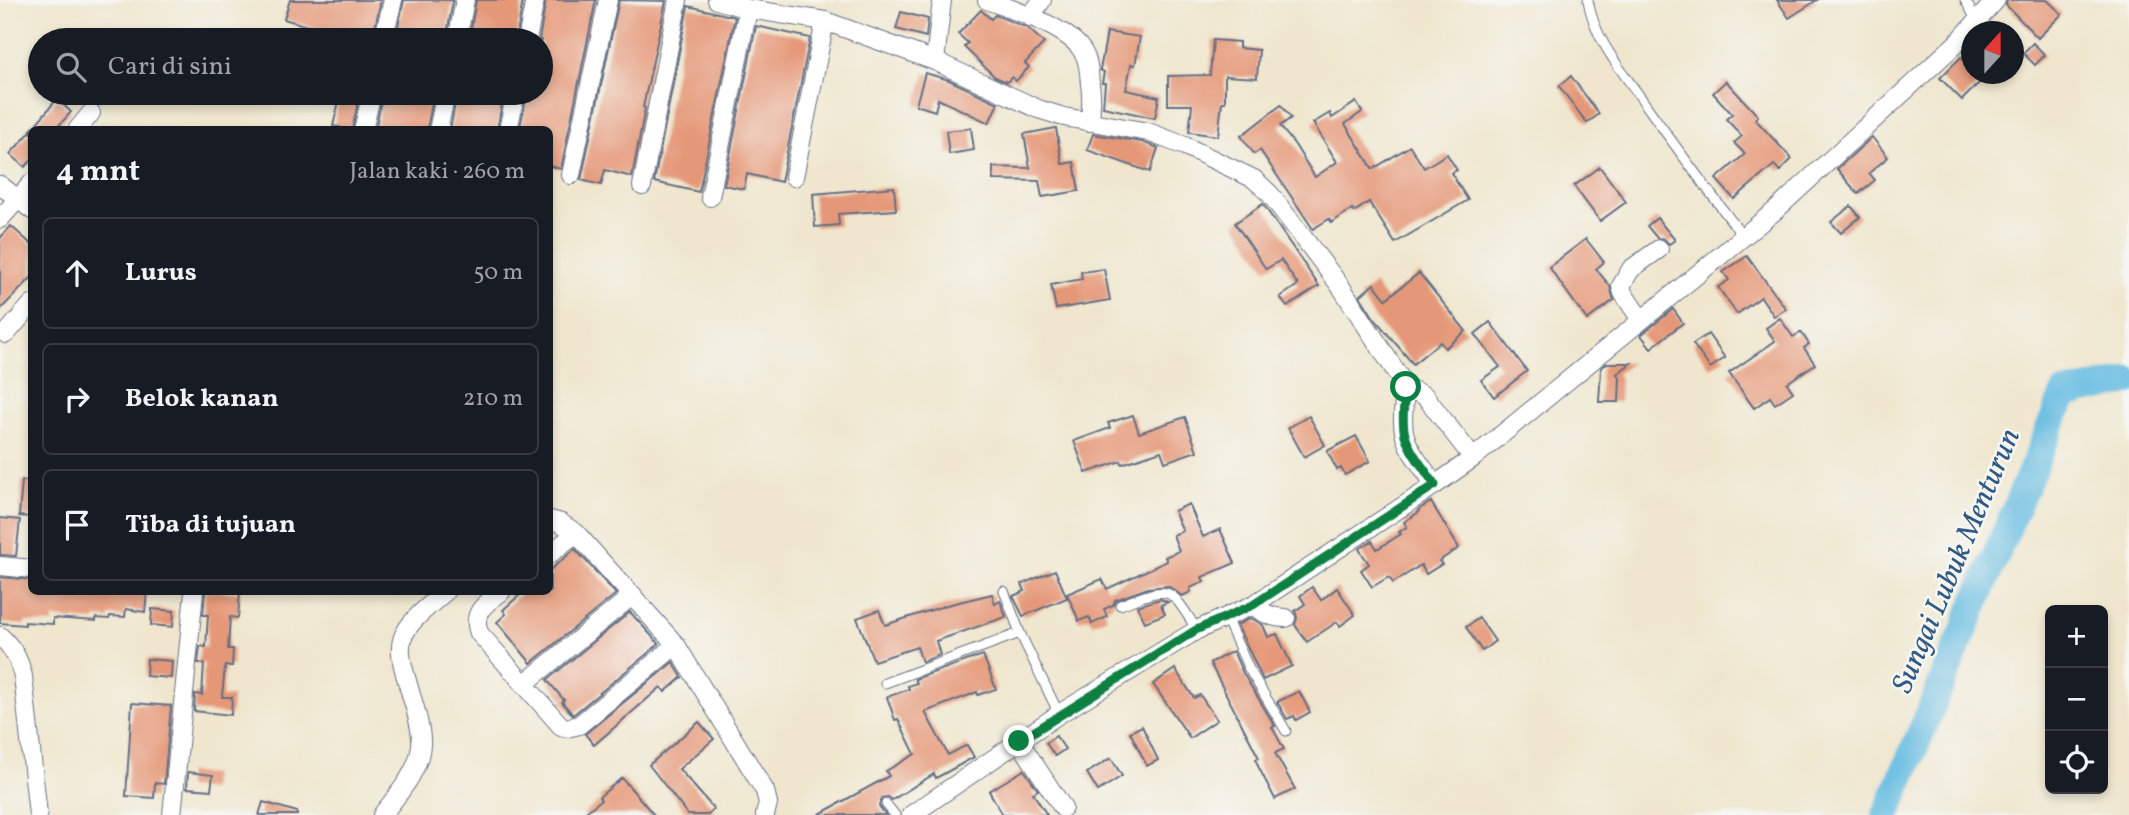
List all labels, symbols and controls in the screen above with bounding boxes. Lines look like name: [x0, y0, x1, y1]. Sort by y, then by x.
north arrow: [1961, 21, 2024, 84]
search box: [28, 28, 553, 105]
icon: search: [52, 48, 90, 86]
text: Cari di sini: [108, 49, 232, 85]
text: 4 mnt: [56, 151, 140, 193]
text: Jalan kaki · 260 m: [349, 156, 525, 188]
icon: ahead: [58, 254, 96, 292]
text: Lurus: [125, 255, 197, 291]
text: 50 m: [474, 257, 523, 289]
route start: [1390, 371, 1421, 402]
icon: right: [58, 380, 96, 418]
text: Belok kanan: [125, 381, 279, 417]
text: 210 m: [463, 383, 523, 415]
water label: Sungai Lubuk Menturun: [1882, 422, 2032, 700]
icon: arrive: [58, 506, 96, 544]
text: Tiba di tujuan: [125, 507, 296, 543]
map controls: [2045, 605, 2108, 794]
button: +: [2045, 605, 2108, 668]
button: −: [2045, 668, 2108, 731]
route end: [1003, 725, 1034, 756]
button: locate: [2045, 731, 2108, 794]

